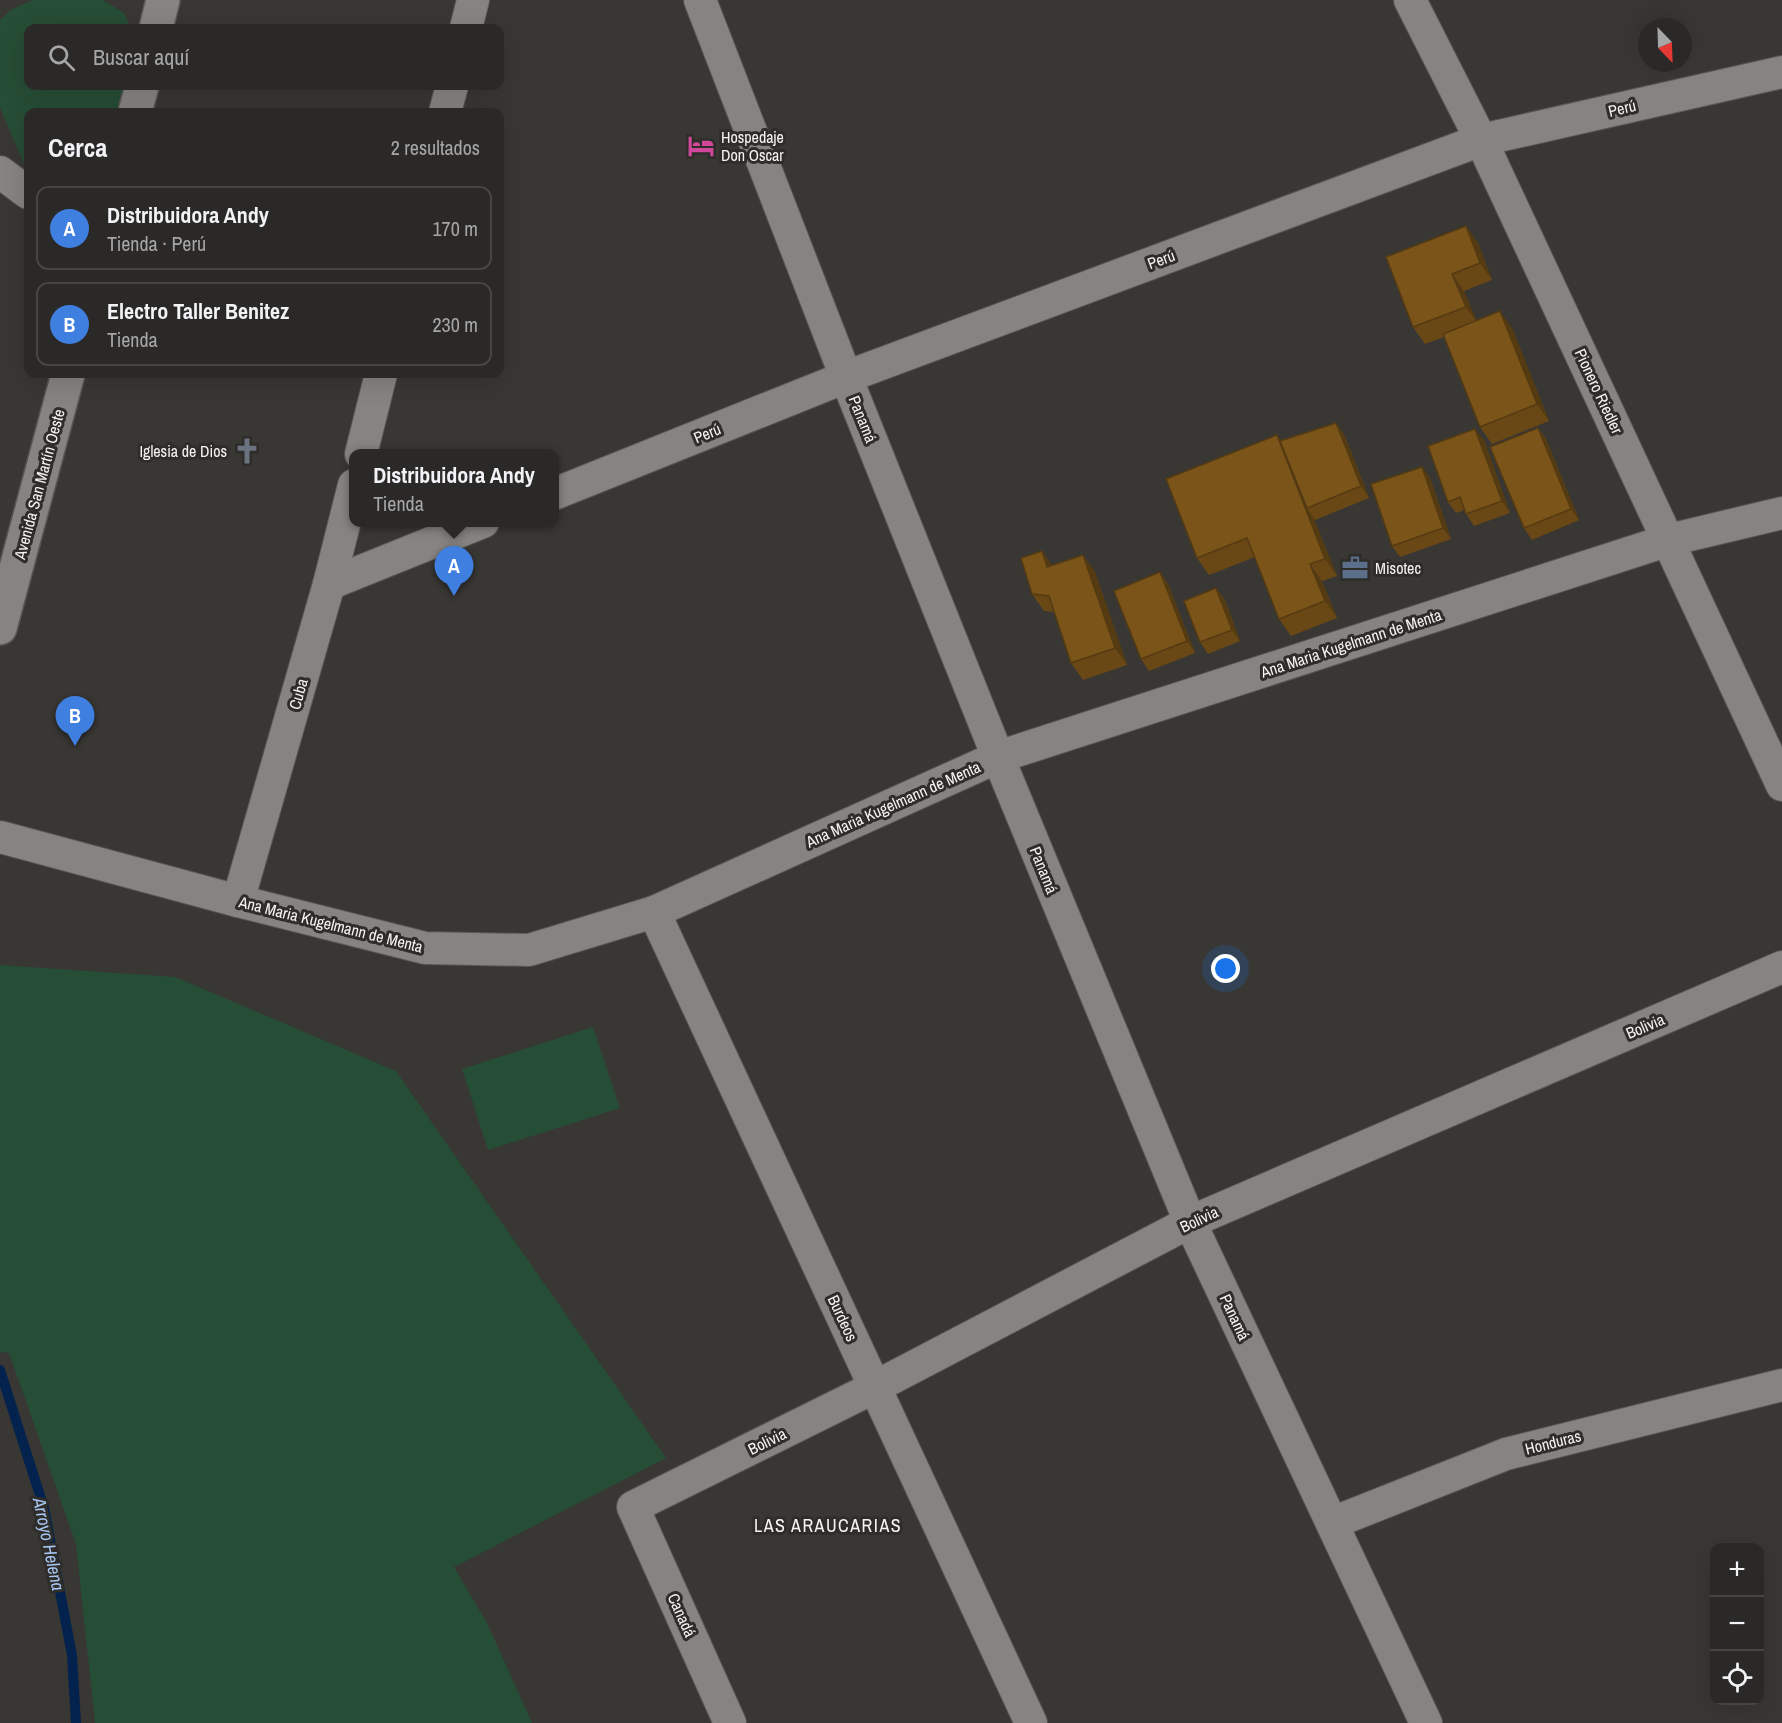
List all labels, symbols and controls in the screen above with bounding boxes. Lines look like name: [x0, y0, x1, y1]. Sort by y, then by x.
north arrow: [1638, 18, 1692, 72]
search box: [24, 24, 504, 90]
icon: search: [45, 41, 78, 74]
text: Buscar aquí: [93, 42, 189, 72]
street label: Perú: [1606, 94, 1638, 122]
place label: Hospedaje Don Oscar: [721, 126, 784, 166]
text: Cerca: [48, 130, 107, 165]
hotel icon: Hospedaje Don Oscar: [686, 131, 716, 161]
text: 2 resultados: [391, 134, 480, 161]
text: Distribuidora Andy: [107, 200, 269, 230]
text: A: [64, 215, 75, 242]
text: 170 m: [432, 215, 478, 242]
text: Tienda · Perú: [107, 230, 206, 257]
street label: Perú: [1144, 244, 1178, 274]
text: Electro Taller Benitez: [107, 296, 289, 326]
text: B: [64, 311, 75, 338]
text: 230 m: [432, 311, 478, 338]
text: Tienda: [107, 326, 158, 353]
street label: Pionero Riedler: [1570, 345, 1629, 438]
street label: Panamá: [844, 392, 883, 446]
street label: Avenida San Martín Oeste: [8, 407, 70, 562]
street label: Perú: [690, 418, 724, 448]
church icon: Iglesia de Dios: [232, 436, 262, 466]
place label: Iglesia de Dios: [139, 440, 227, 462]
popup: [349, 449, 559, 527]
text: Distribuidora Andy: [373, 460, 535, 490]
text: Tienda: [373, 490, 424, 517]
pin: A: [434, 546, 474, 596]
office icon: Misotec: [1340, 553, 1370, 583]
place label: Misotec: [1375, 557, 1421, 579]
street label: Ana Maria Kugelmann de Menta: [1257, 603, 1445, 683]
street label: Cuba: [283, 675, 313, 712]
pin: B: [56, 696, 94, 746]
street label: Ana Maria Kugelmann de Menta: [801, 755, 984, 853]
street label: Panamá: [1025, 843, 1064, 897]
street label: Ana Maria Kugelmann de Menta: [236, 890, 426, 958]
your location: [1211, 954, 1240, 983]
street label: Bolivia: [1622, 1008, 1668, 1044]
street label: Bolivia: [1176, 1200, 1222, 1237]
street label: Panamá: [1215, 1290, 1256, 1344]
street label: Burdeos: [823, 1291, 863, 1345]
street label: Bolivia: [744, 1422, 790, 1460]
street label: Honduras: [1523, 1424, 1583, 1460]
water label: Arroyo Helena: [27, 1494, 71, 1593]
district label: LAS ARAUCARIAS: [754, 1513, 902, 1538]
map controls: [1710, 1543, 1764, 1705]
button: +: [1710, 1543, 1764, 1597]
street label: Canadá: [663, 1590, 702, 1641]
button: −: [1710, 1597, 1764, 1651]
button: locate: [1710, 1651, 1764, 1705]

